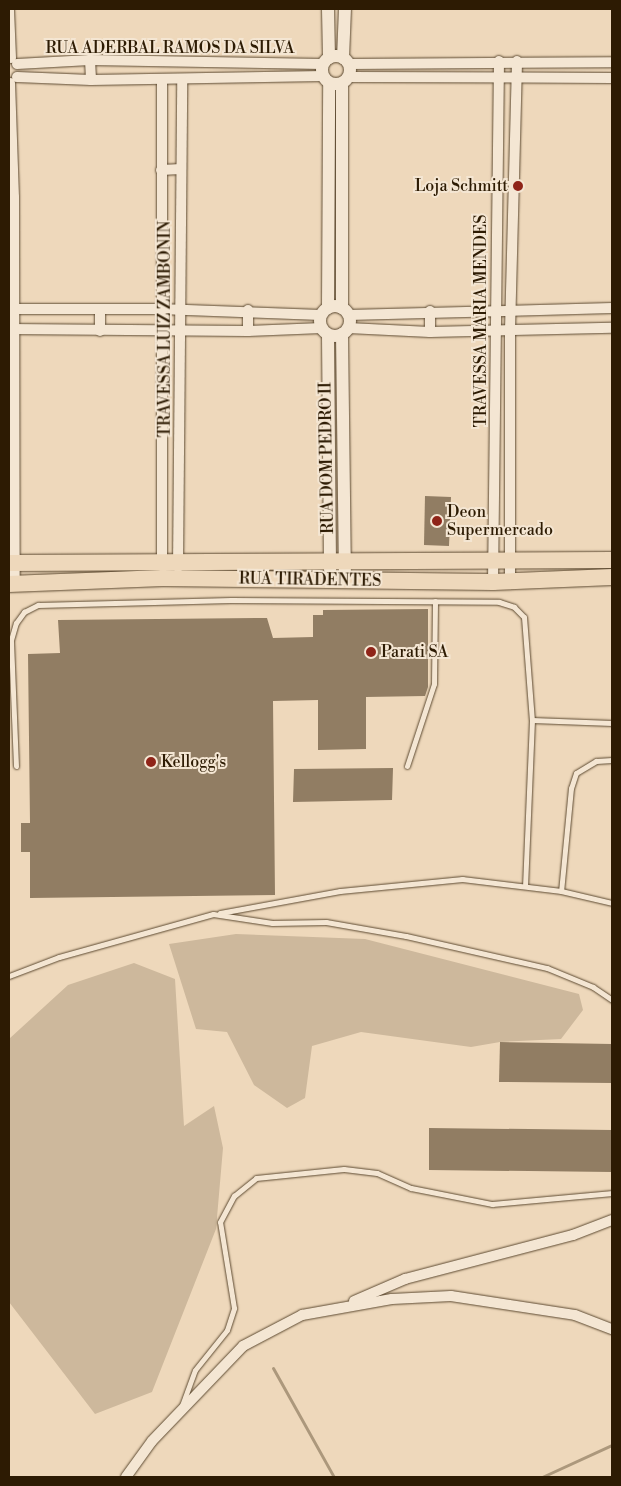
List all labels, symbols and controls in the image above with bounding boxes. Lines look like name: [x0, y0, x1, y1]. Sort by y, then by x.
street label: RUA ADERBAL RAMOS DA SILVA: [46, 38, 294, 58]
place label: Loja Schmitt: [415, 176, 508, 196]
marker: Loja Schmitt: [512, 180, 524, 192]
street label: TRAVESSA MARIA MENDES: [471, 215, 491, 427]
street label: TRAVESSA LUIZ ZAMBONIN: [155, 221, 175, 437]
street label: RUA DOM PEDRO II: [316, 382, 338, 534]
place label: Deon Supermercado: [447, 502, 553, 540]
marker: Deon Supermercado: [431, 515, 443, 527]
street label: RUA TIRADENTES: [239, 569, 381, 591]
place label: Parati SA: [381, 642, 448, 662]
marker: Parati SA: [365, 646, 377, 658]
place label: Kellogg's: [161, 752, 226, 772]
marker: Kellogg's: [145, 756, 157, 768]

